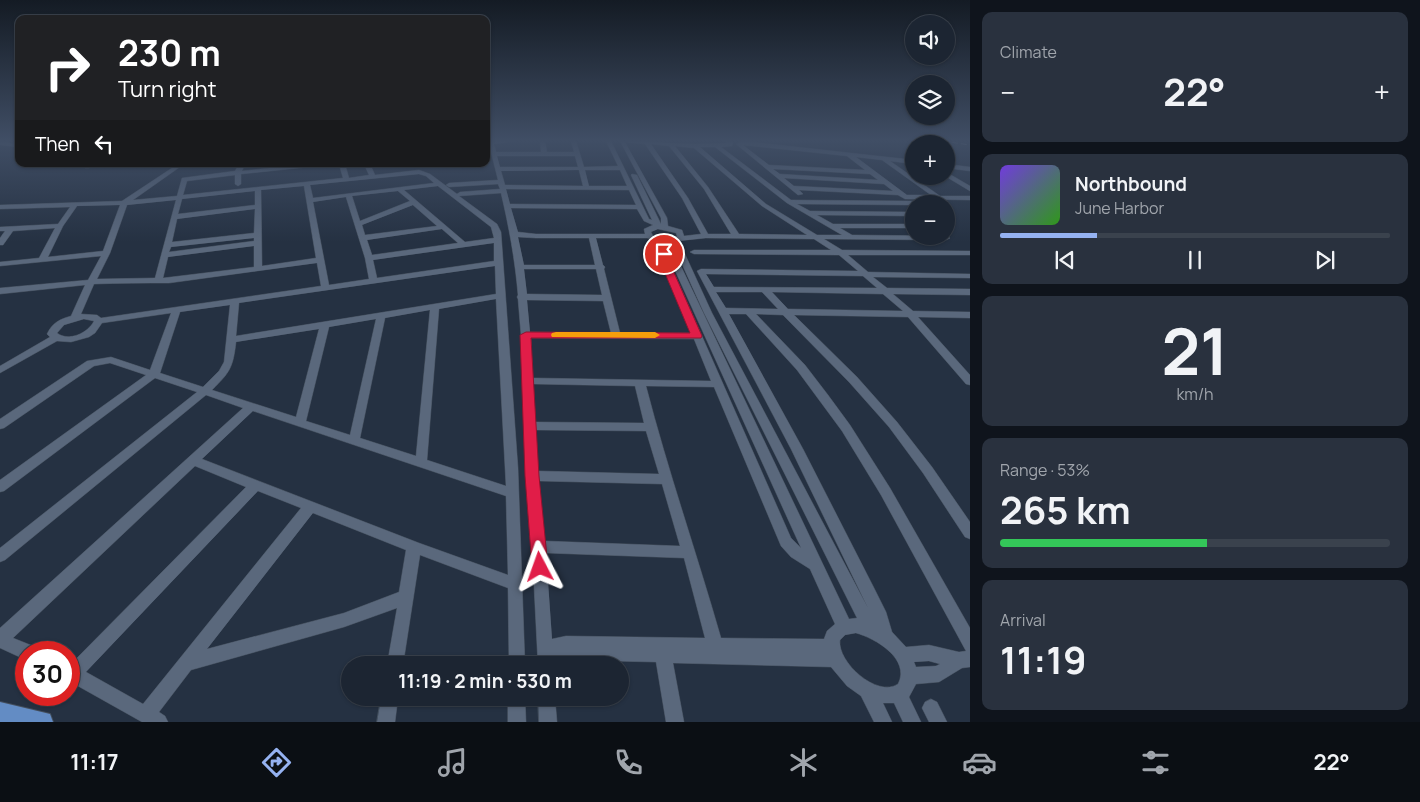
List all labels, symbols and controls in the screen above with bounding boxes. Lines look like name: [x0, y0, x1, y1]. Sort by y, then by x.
map controls: [905, 15, 955, 245]
button: sound: [905, 15, 955, 65]
text: 230 m: [118, 29, 221, 77]
icon: right: [35, 35, 100, 100]
text: Climate: [1000, 41, 1057, 63]
text: 22°: [1163, 65, 1226, 117]
text: −: [1000, 73, 1015, 111]
text: +: [1374, 73, 1390, 111]
text: Turn right: [118, 74, 216, 104]
button: layers: [905, 75, 955, 125]
icon: left: [90, 130, 118, 158]
text: Then: [35, 131, 80, 157]
button: +: [905, 135, 955, 185]
text: Northbound: [1075, 171, 1187, 197]
button: −: [905, 195, 955, 245]
text: June Harbor: [1075, 197, 1164, 219]
pin: [643, 233, 685, 275]
icon: arrive: [650, 240, 678, 268]
icon: previous: [1051, 246, 1079, 274]
icon: pause: [1181, 246, 1209, 274]
icon: next: [1311, 246, 1339, 274]
text: 21: [1161, 306, 1229, 395]
text: km/h: [1176, 383, 1214, 405]
text: Range · 53%: [1000, 459, 1090, 481]
text: 265 km: [1000, 483, 1131, 535]
position arrow: [513, 540, 565, 592]
text: Arrival: [1000, 609, 1046, 631]
text: 11:19: [1000, 633, 1087, 685]
speed limit sign: 30: [15, 641, 80, 706]
text: 11:19 · 2 min · 530 m: [398, 668, 572, 694]
icon: directions: [259, 745, 294, 780]
icon: music: [435, 745, 470, 780]
icon: phone: [611, 745, 646, 780]
icon: climate: [786, 745, 821, 780]
icon: car: [962, 745, 997, 780]
icon: filters: [1138, 745, 1173, 780]
text: 11:17: [70, 747, 119, 777]
text: 22°: [1313, 747, 1350, 777]

